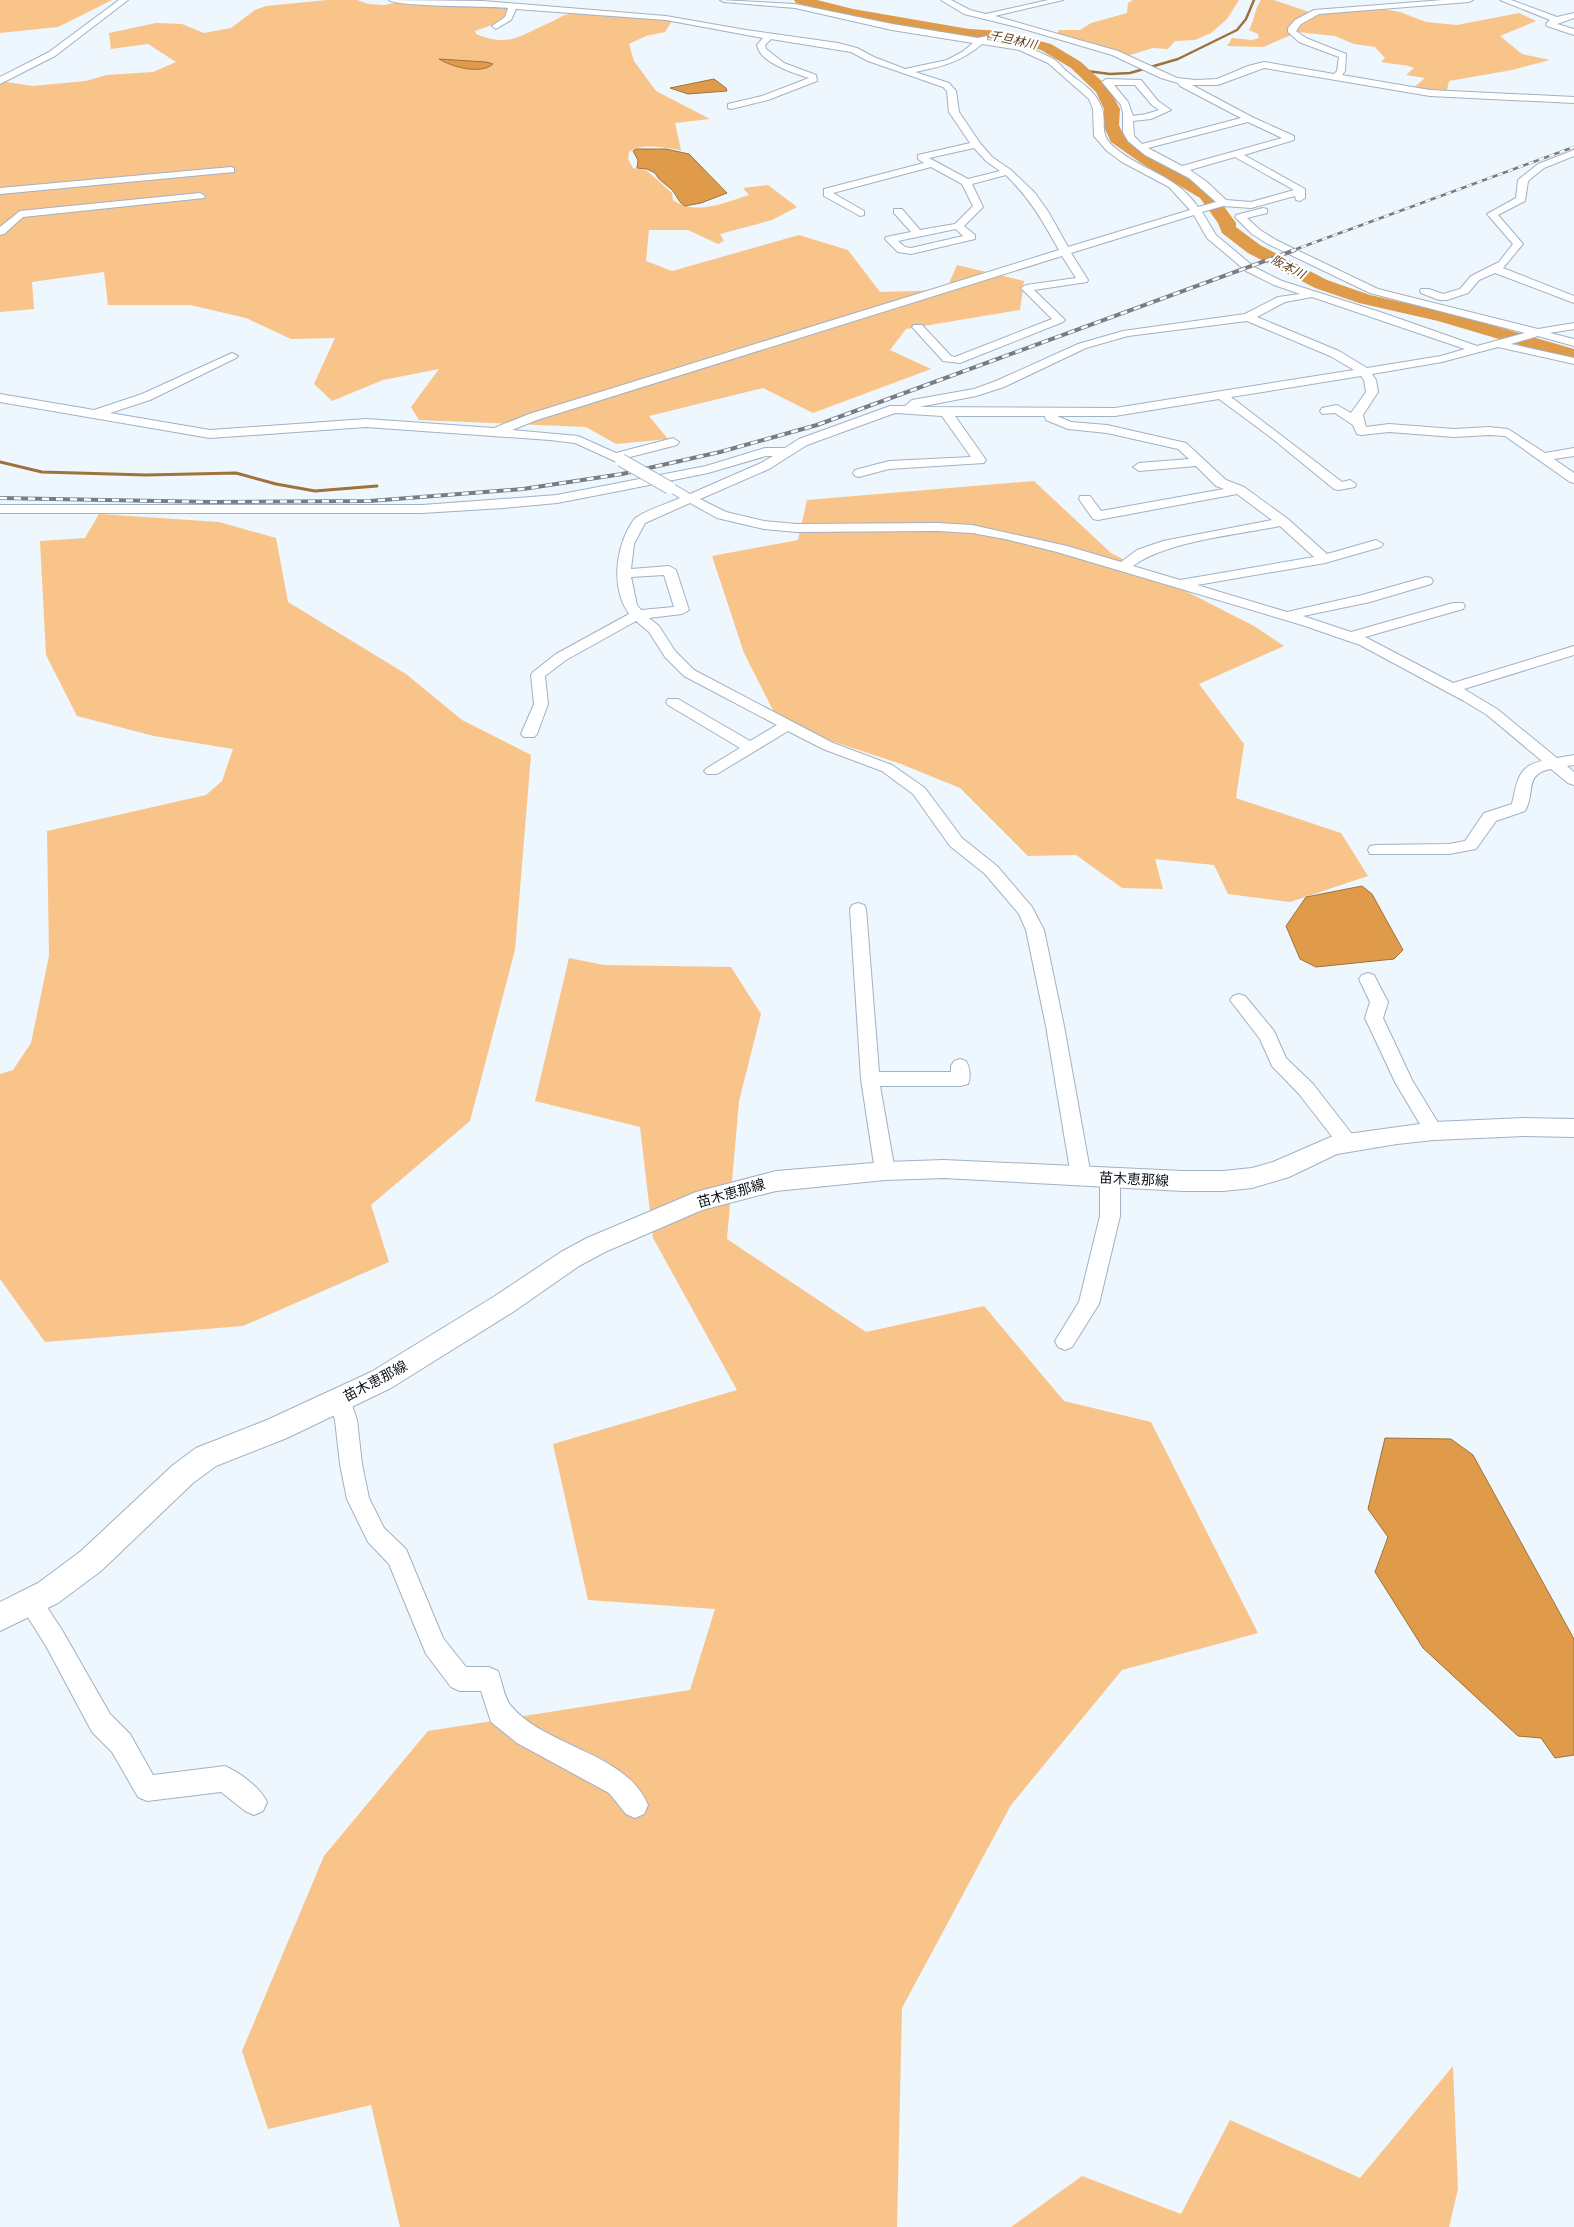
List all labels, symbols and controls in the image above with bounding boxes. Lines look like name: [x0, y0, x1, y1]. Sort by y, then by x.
water label: 千旦林川: [988, 25, 1041, 54]
water label: 阪本川: [1268, 250, 1310, 284]
street label: 苗木恵那線: [1099, 1166, 1170, 1191]
street label: 苗木恵那線: [694, 1173, 767, 1212]
street label: 苗木恵那線: [339, 1355, 411, 1406]

